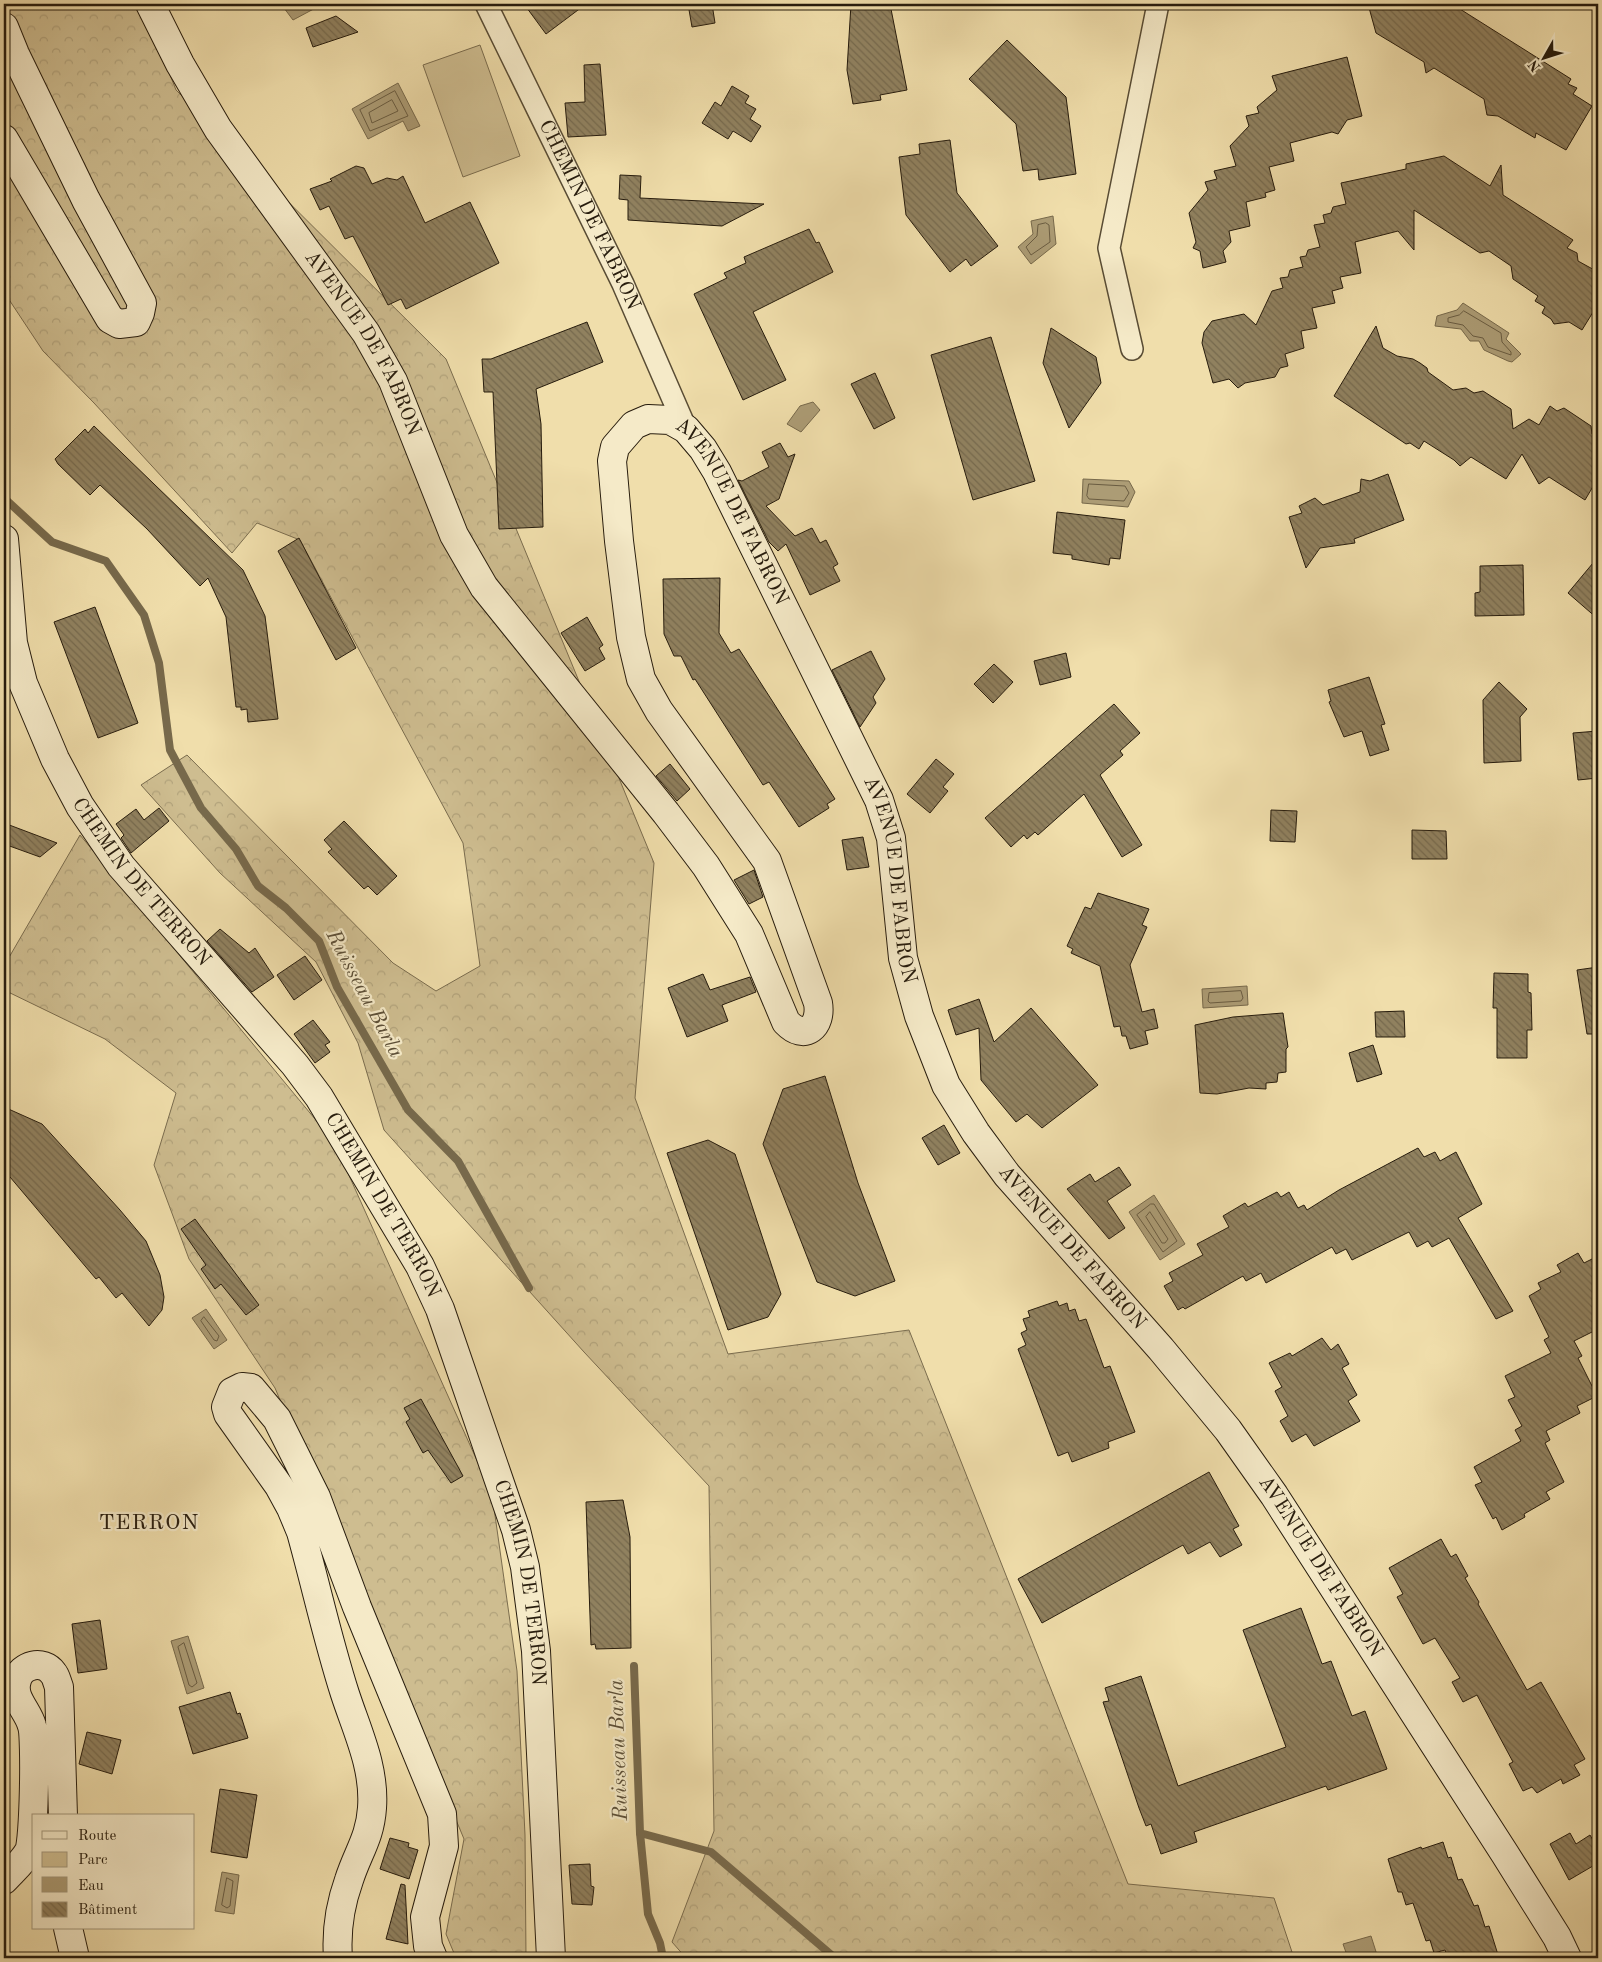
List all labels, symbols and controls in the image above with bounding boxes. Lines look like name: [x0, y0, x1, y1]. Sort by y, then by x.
north arrow: [1520, 32, 1570, 82]
text: N: [1526, 57, 1543, 74]
street label: CHEMIN DE FABRON: [535, 117, 643, 313]
street label: AVENUE DE FABRON: [300, 248, 424, 439]
street label: AVENUE DE FABRON: [672, 415, 791, 609]
street label: AVENUE DE FABRON: [859, 773, 920, 986]
street label: CHEMIN DE TERRON: [68, 795, 214, 970]
water label: Ruisseau Barla: [321, 926, 407, 1061]
street label: CHEMIN DE TERRON: [321, 1110, 443, 1301]
street label: AVENUE DE FABRON: [994, 1162, 1149, 1334]
street label: AVENUE DE FABRON: [1254, 1473, 1386, 1661]
street label: CHEMIN DE TERRON: [490, 1477, 548, 1686]
district label: TERRON: [99, 1512, 199, 1534]
water label: Ruisseau Barla: [606, 1679, 632, 1822]
legend: [32, 1814, 195, 1930]
text: Route: [78, 1829, 116, 1844]
text: Parc: [78, 1853, 108, 1868]
text: Eau: [78, 1879, 104, 1894]
text: Bâtiment: [78, 1903, 137, 1918]

